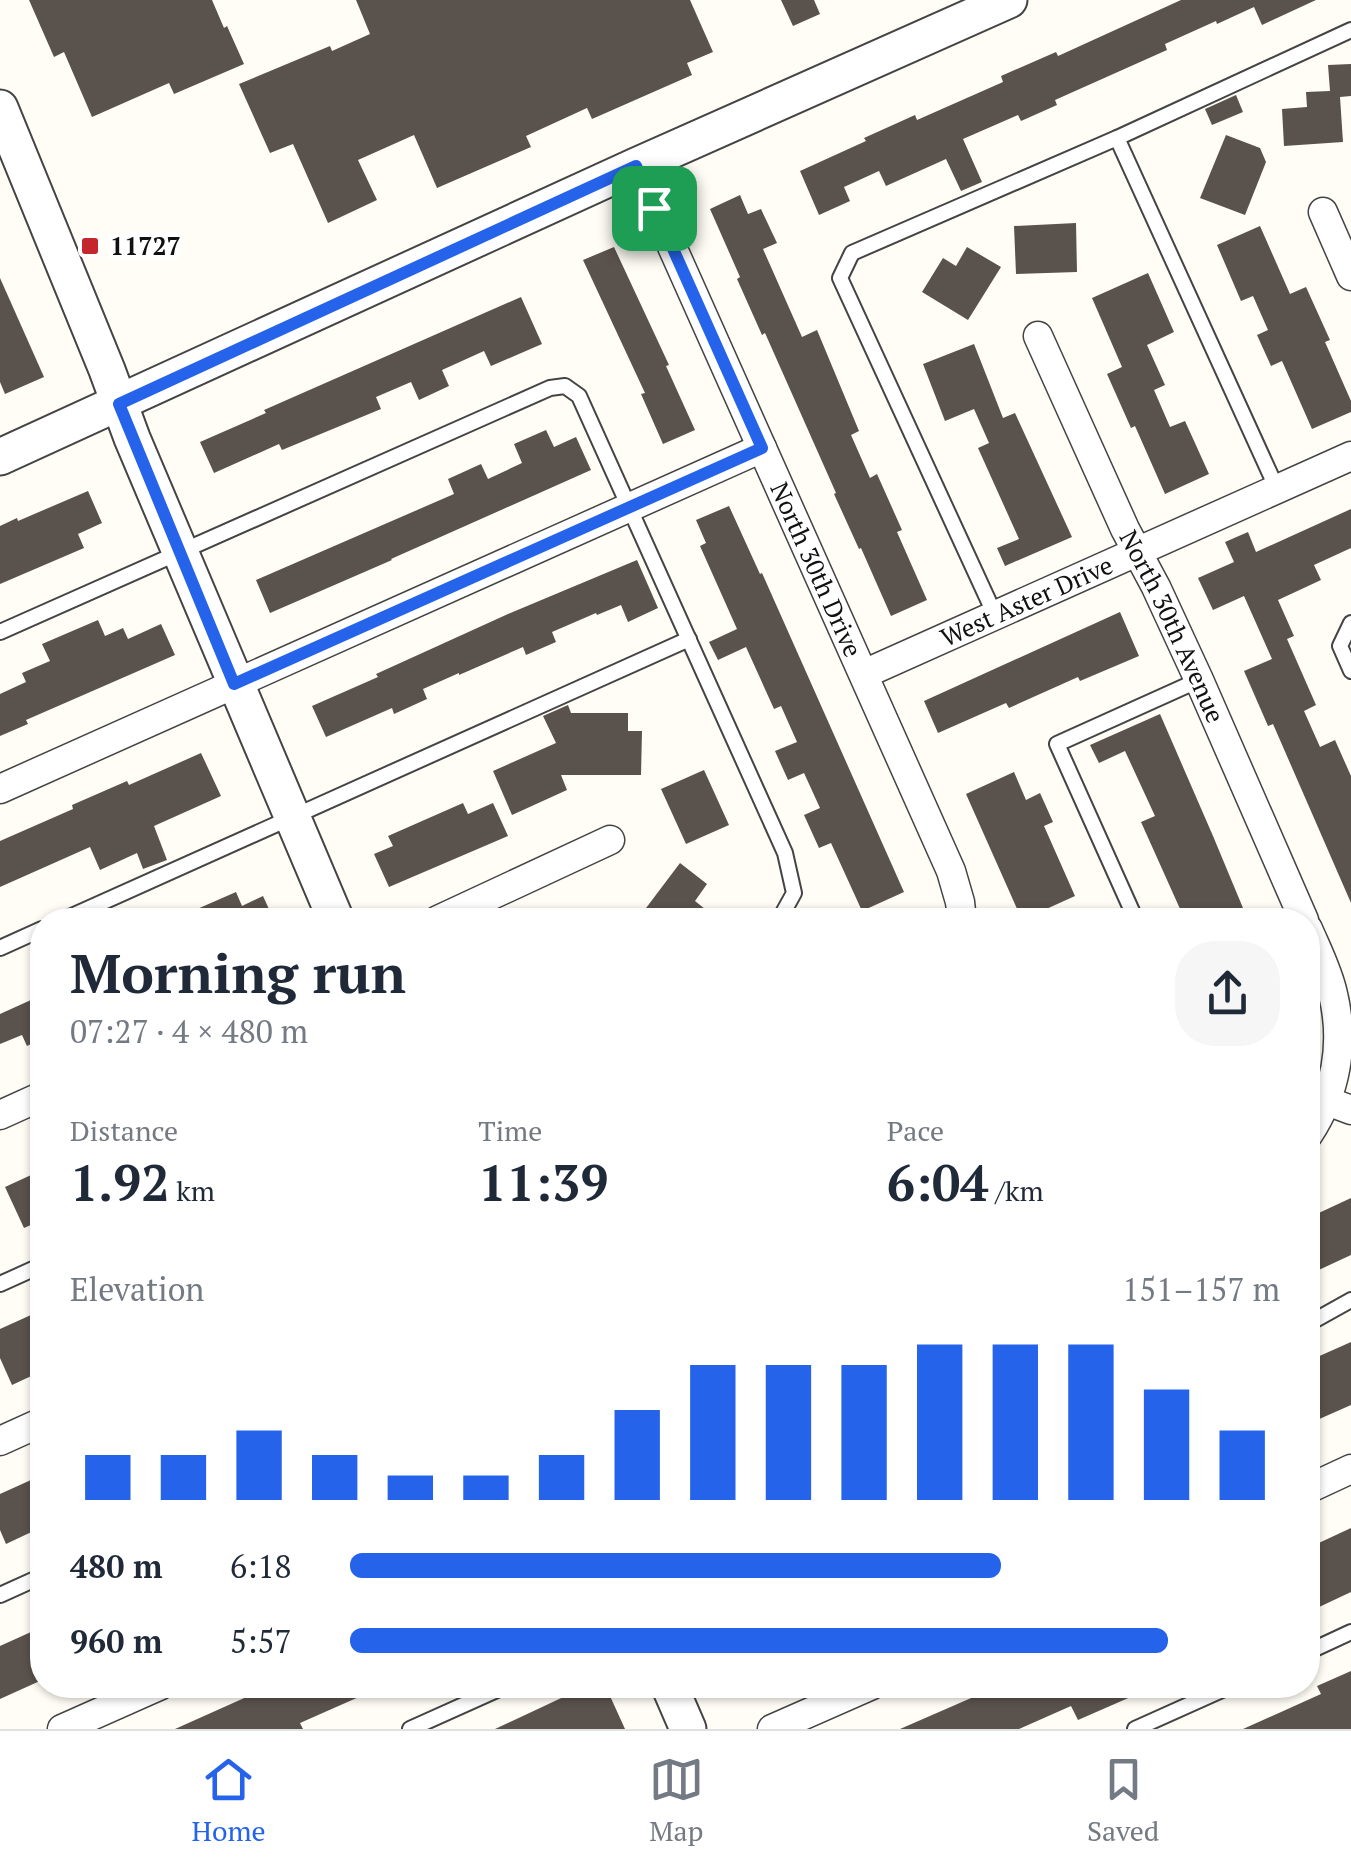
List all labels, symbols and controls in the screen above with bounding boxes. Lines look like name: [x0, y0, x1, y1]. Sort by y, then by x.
pin: [612, 166, 697, 251]
icon: arrive: [627, 181, 682, 236]
place label: 11727: [110, 229, 181, 262]
marker: 11727: [79, 235, 101, 257]
street label: North 30th Drive: [763, 477, 870, 662]
street label: North 30th Avenue: [1112, 524, 1233, 728]
street label: West Aster Drive: [935, 548, 1117, 654]
text: Morning run: [70, 936, 406, 1009]
button: share: [1175, 941, 1280, 1046]
text: 07:27 · 4 × 480 m: [70, 1010, 308, 1052]
text: Distance: [70, 1112, 178, 1149]
text: Time: [478, 1112, 542, 1149]
text: Pace: [887, 1112, 944, 1149]
text: 1.92: [70, 1149, 170, 1215]
text: 11:39: [478, 1149, 608, 1215]
text: 6:04: [887, 1149, 989, 1215]
text: km: [170, 1172, 215, 1209]
text: /km: [989, 1172, 1044, 1209]
text: Elevation: [70, 1268, 204, 1310]
text: 151–157 m: [1122, 1268, 1280, 1310]
text: 480 m: [70, 1545, 162, 1587]
text: 6:18: [230, 1545, 292, 1587]
text: 960 m: [70, 1620, 162, 1662]
text: 5:57: [230, 1620, 292, 1662]
tab: Home: [192, 1752, 266, 1849]
tab: Map: [649, 1752, 704, 1849]
tab: Saved: [1087, 1752, 1159, 1849]

